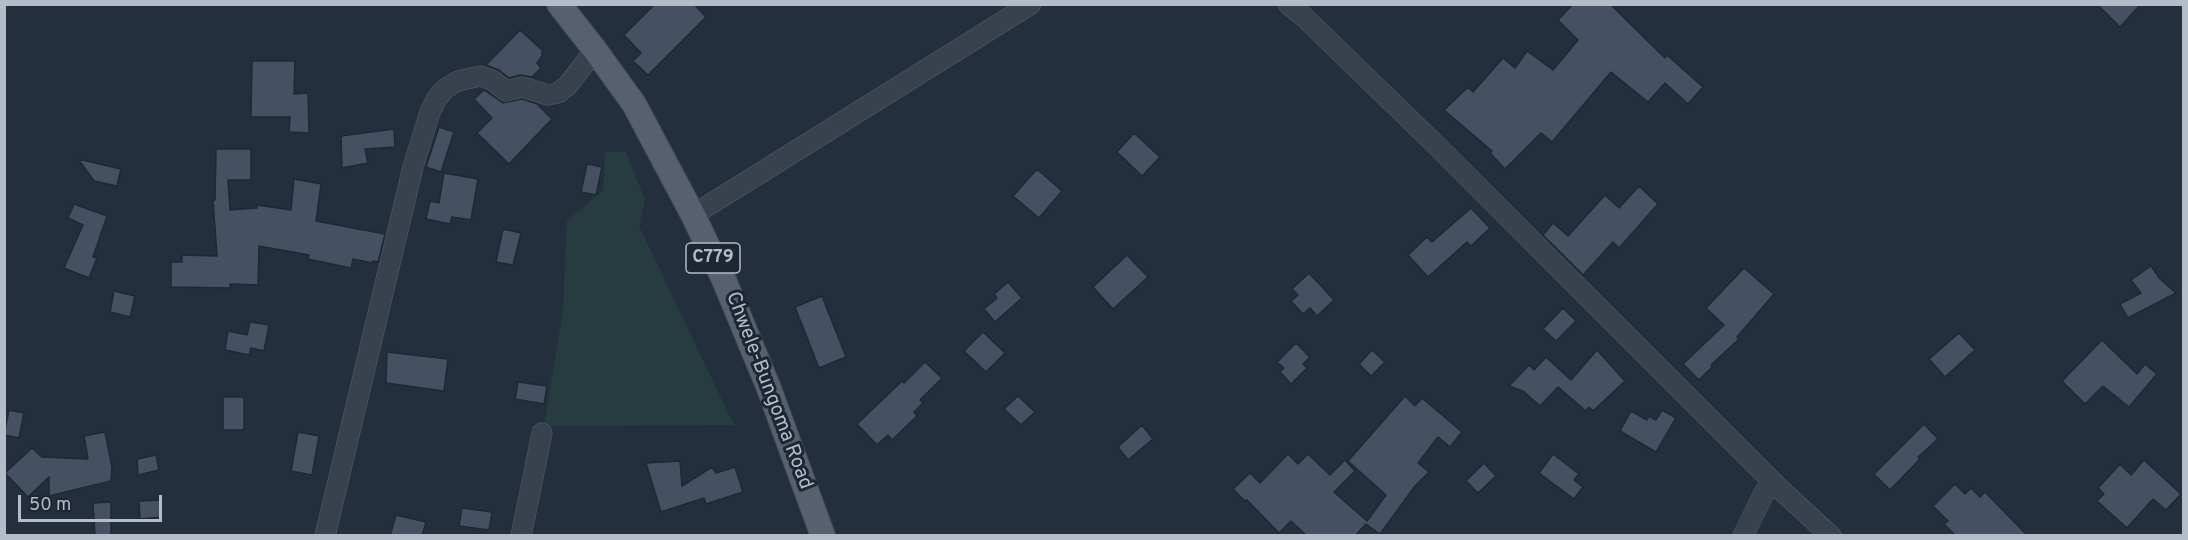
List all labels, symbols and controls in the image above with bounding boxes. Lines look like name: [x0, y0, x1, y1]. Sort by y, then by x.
road number: C779: [686, 243, 740, 273]
street label: Chwele-Bungoma Road: [719, 289, 817, 493]
scale bar: [21, 483, 165, 521]
text: 50 m: [29, 494, 71, 517]

